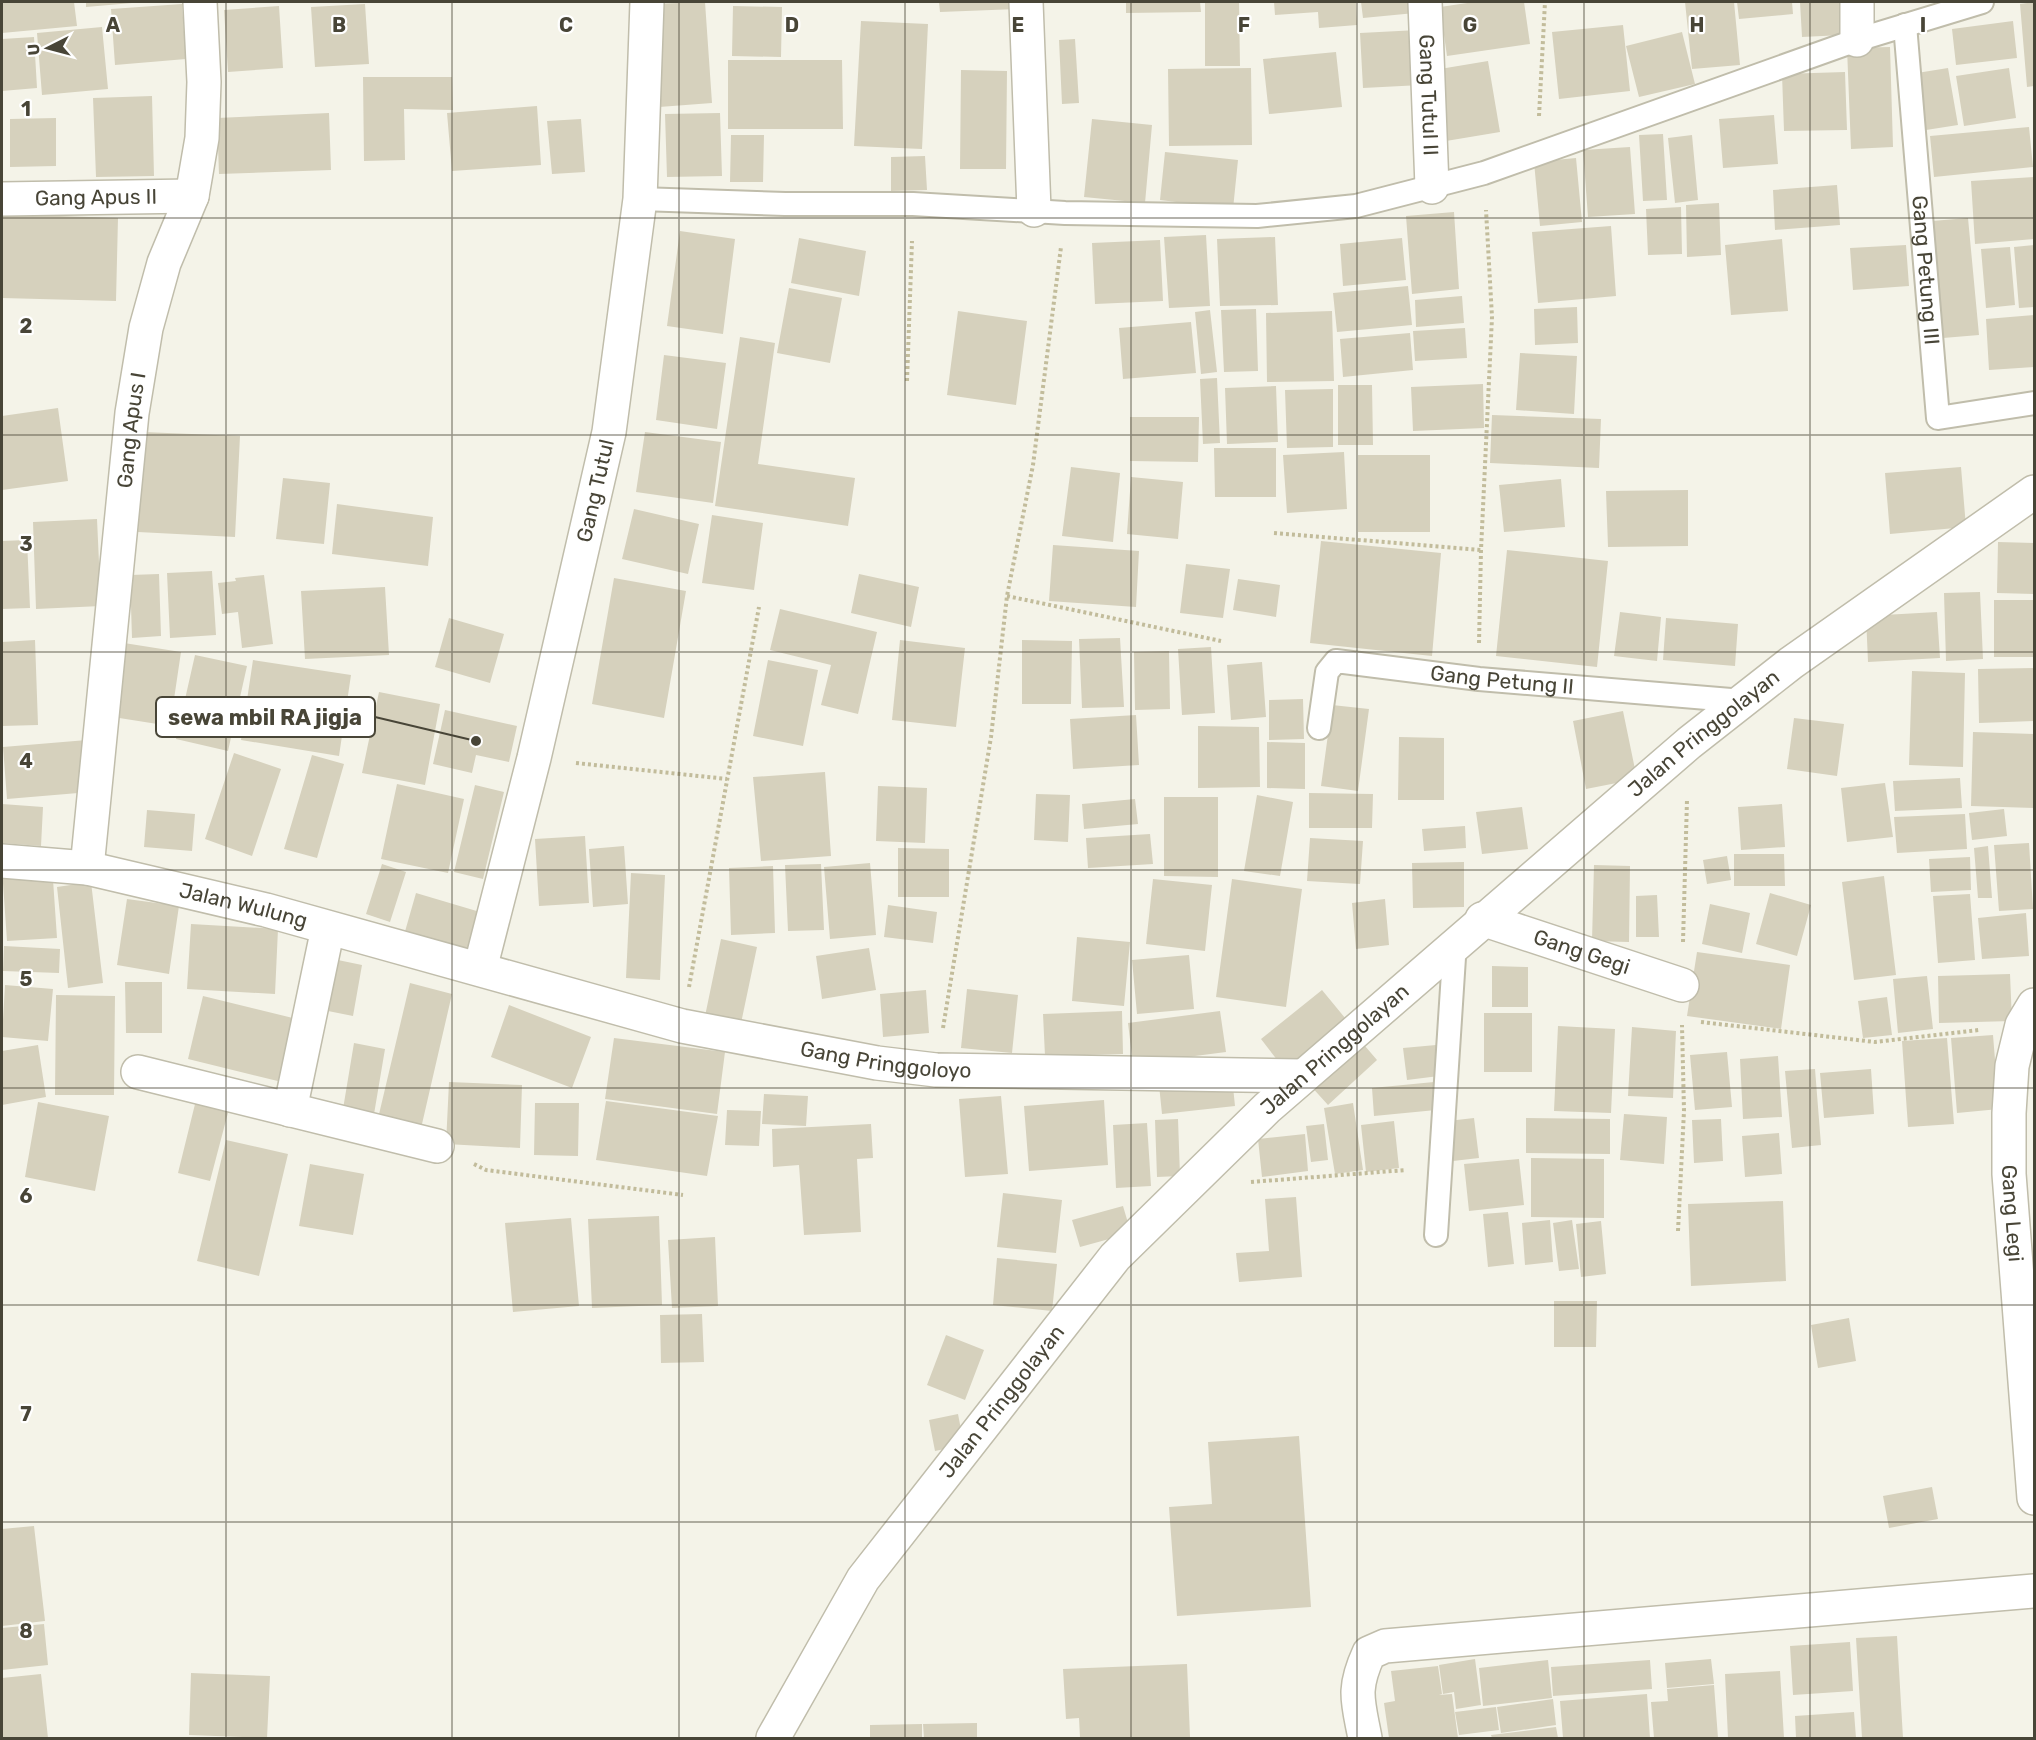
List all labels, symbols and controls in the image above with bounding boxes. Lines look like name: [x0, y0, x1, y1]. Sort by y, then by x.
text: A: [106, 13, 121, 37]
text: B: [332, 13, 346, 37]
text: C: [559, 13, 573, 37]
text: D: [785, 13, 799, 37]
text: E: [1012, 13, 1024, 37]
text: F: [1238, 13, 1250, 37]
text: G: [1463, 13, 1477, 37]
text: H: [1690, 13, 1704, 37]
text: I: [1920, 13, 1926, 37]
north arrow: [18, 18, 78, 78]
street label: Gang Tutul II: [1414, 34, 1444, 156]
text: U: [24, 43, 44, 56]
text: 1: [21, 97, 31, 121]
street label: Gang Apus II: [35, 184, 157, 210]
street label: Gang Petung III: [1907, 194, 1945, 346]
text: 2: [20, 314, 33, 338]
street label: Gang Apus I: [112, 370, 151, 489]
street label: Gang Tutul: [571, 437, 619, 545]
text: 3: [19, 532, 33, 556]
street label: Gang Petung II: [1429, 660, 1575, 699]
street label: Jalan Pringgolayan: [1623, 664, 1784, 802]
callout: sewa mbil RA jigja: [156, 697, 375, 737]
text: sewa mbil RA jigja: [168, 704, 362, 731]
text: 4: [19, 749, 33, 773]
street label: Jalan Wulung: [177, 877, 310, 933]
street label: Gang Gegi: [1530, 924, 1633, 979]
text: 5: [20, 967, 33, 991]
street label: Jalan Pringgolayan: [1255, 978, 1414, 1120]
street label: Gang Pringgoloyo: [798, 1036, 972, 1083]
street label: Gang Legi: [1997, 1165, 2029, 1263]
text: 6: [19, 1184, 33, 1208]
street label: Jalan Pringgolayan: [934, 1320, 1069, 1483]
text: 7: [20, 1402, 32, 1426]
text: 8: [19, 1619, 33, 1643]

